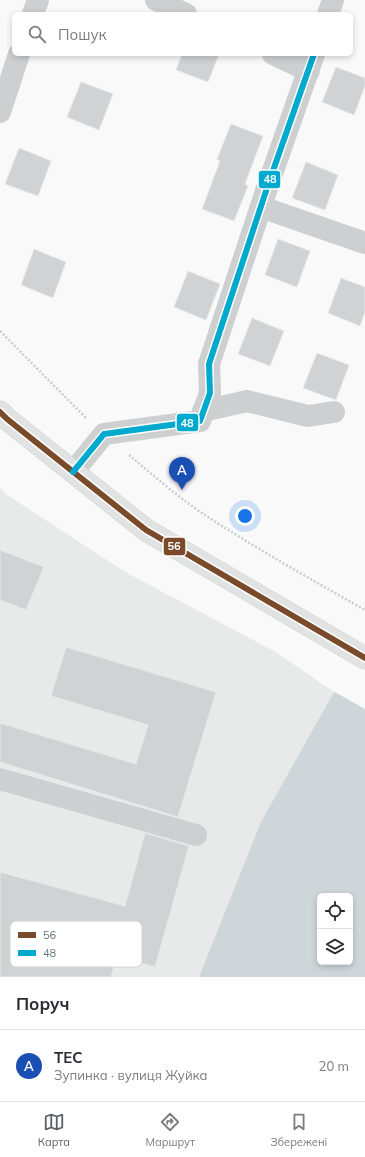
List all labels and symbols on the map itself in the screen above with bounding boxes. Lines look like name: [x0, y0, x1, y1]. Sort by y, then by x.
line badge: 48: [258, 170, 281, 189]
text: 48: [263, 172, 277, 186]
line badge: 48: [176, 413, 199, 432]
text: 48: [180, 416, 194, 430]
pin: A: [169, 457, 195, 490]
your location: [235, 506, 255, 526]
line badge: 56: [163, 537, 186, 556]
text: 56: [167, 539, 181, 553]
legend: [10, 921, 142, 967]
text: 56: [43, 928, 57, 942]
text: 48: [43, 946, 57, 960]

